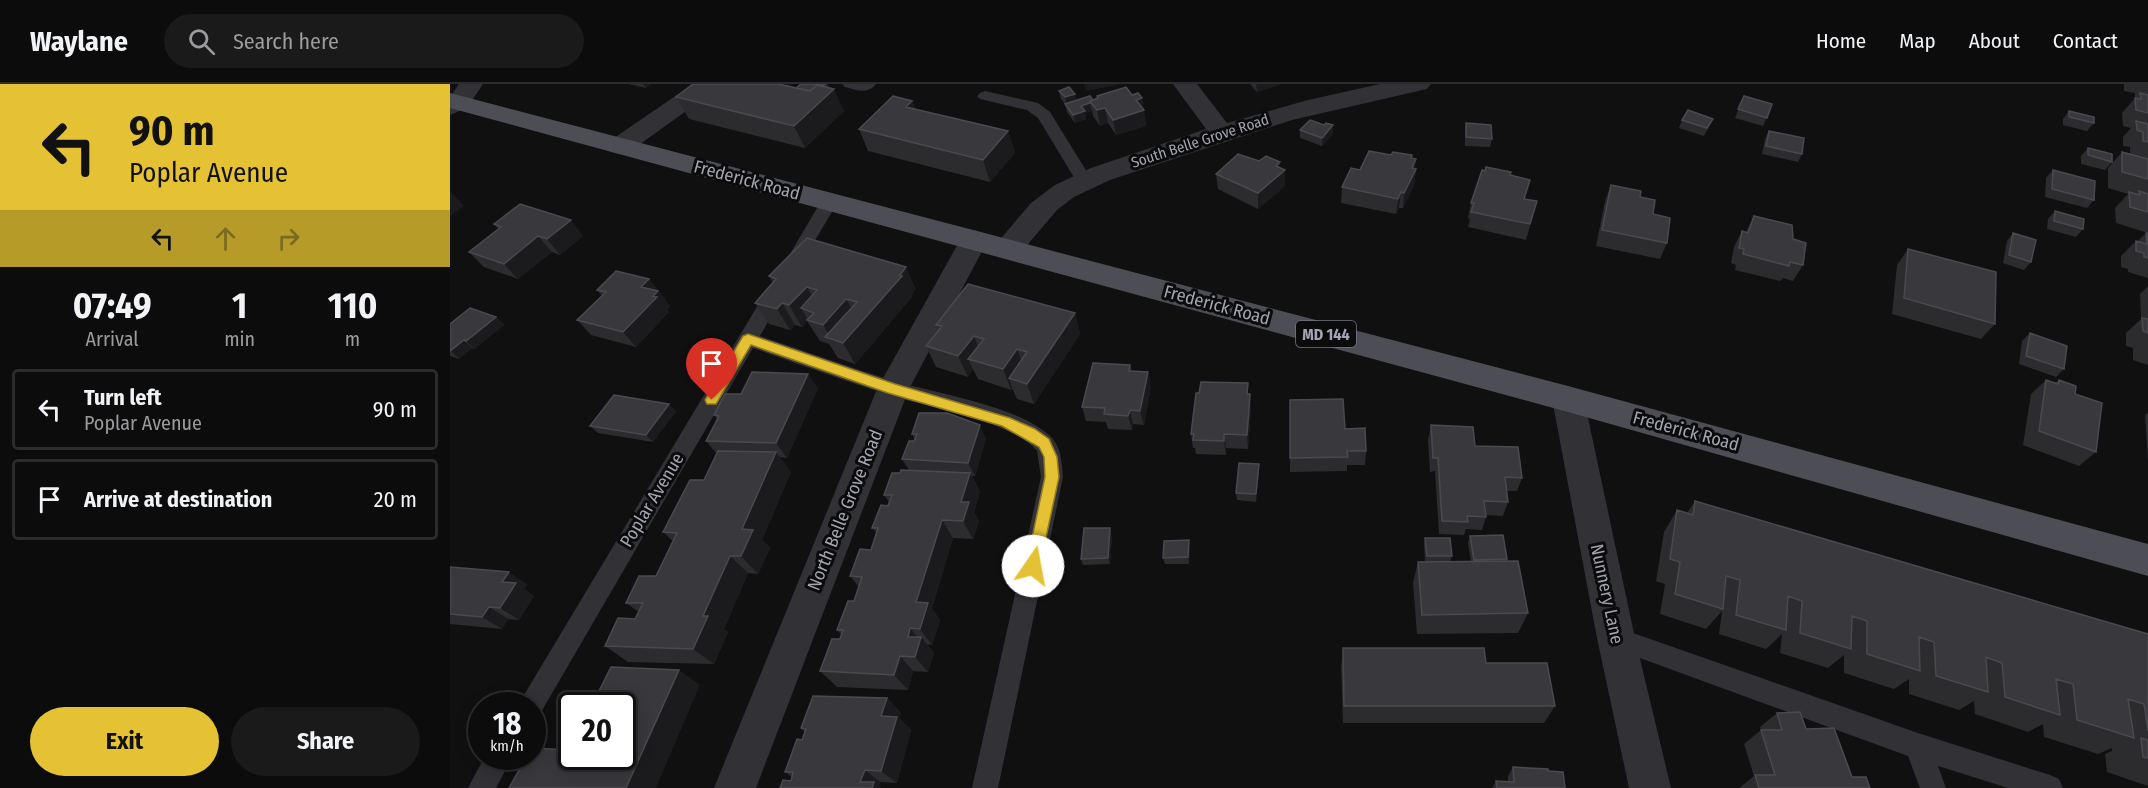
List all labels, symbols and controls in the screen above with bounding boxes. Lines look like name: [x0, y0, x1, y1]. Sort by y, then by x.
search box: [164, 14, 584, 68]
text: Waylane: [30, 25, 128, 58]
icon: search: [185, 25, 218, 58]
text: Search here: [233, 28, 339, 55]
text: Home: [1816, 28, 1866, 54]
text: Map: [1899, 28, 1936, 54]
text: About: [1969, 28, 2020, 54]
text: Contact: [2053, 28, 2118, 54]
text: 90 m: [129, 106, 214, 156]
icon: left: [30, 108, 108, 186]
street label: South Belle Grove Road: [1129, 110, 1271, 172]
street label: Frederick Road: [692, 155, 802, 205]
text: Poplar Avenue: [129, 157, 288, 189]
icon: left: [146, 222, 179, 255]
icon: ahead: [209, 222, 242, 255]
icon: right: [272, 222, 305, 255]
street label: Frederick Road: [1162, 280, 1272, 330]
text: 07:49: [73, 284, 152, 328]
text: 1: [232, 284, 247, 328]
text: 110: [328, 284, 377, 328]
road number: MD 144: [1296, 321, 1356, 347]
text: Arrival: [86, 327, 139, 351]
text: min: [224, 327, 255, 351]
text: m: [345, 327, 360, 351]
pin: [686, 338, 737, 400]
icon: arrive: [695, 347, 728, 380]
text: Turn left: [84, 384, 162, 411]
icon: left: [33, 393, 66, 426]
text: 90 m: [373, 396, 417, 423]
street label: Frederick Road: [1631, 406, 1741, 456]
text: Poplar Avenue: [84, 411, 202, 435]
street label: North Belle Grove Road: [803, 426, 887, 594]
street label: Poplar Avenue: [615, 449, 689, 551]
icon: arrive: [33, 483, 66, 516]
text: Arrive at destination: [84, 486, 272, 513]
text: 20 m: [374, 486, 417, 513]
position arrow: [1001, 534, 1065, 598]
street label: Nunnery Lane: [1586, 542, 1628, 646]
speed limit sign: 20: [558, 692, 636, 770]
text: 18: [493, 706, 521, 742]
button: Exit: [30, 707, 219, 776]
button: Share: [231, 707, 420, 776]
text: km/h: [490, 737, 524, 755]

